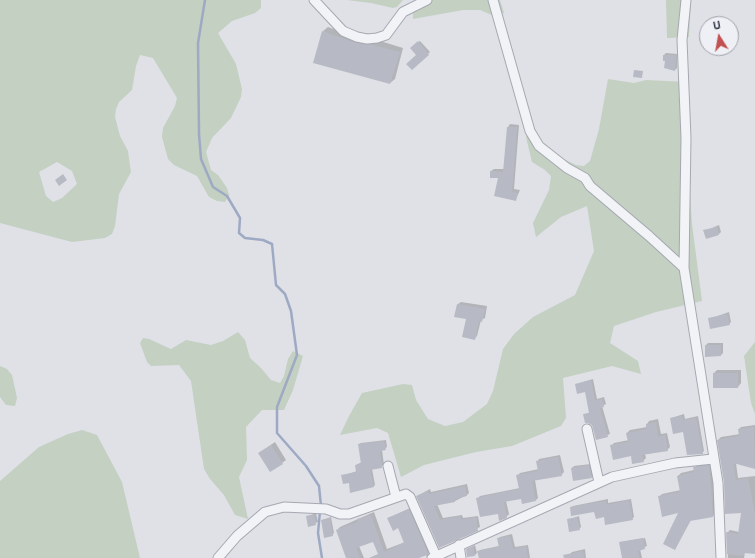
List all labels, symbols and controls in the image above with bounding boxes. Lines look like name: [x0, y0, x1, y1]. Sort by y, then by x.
north arrow: [699, 16, 739, 56]
text: U: [712, 18, 722, 33]

